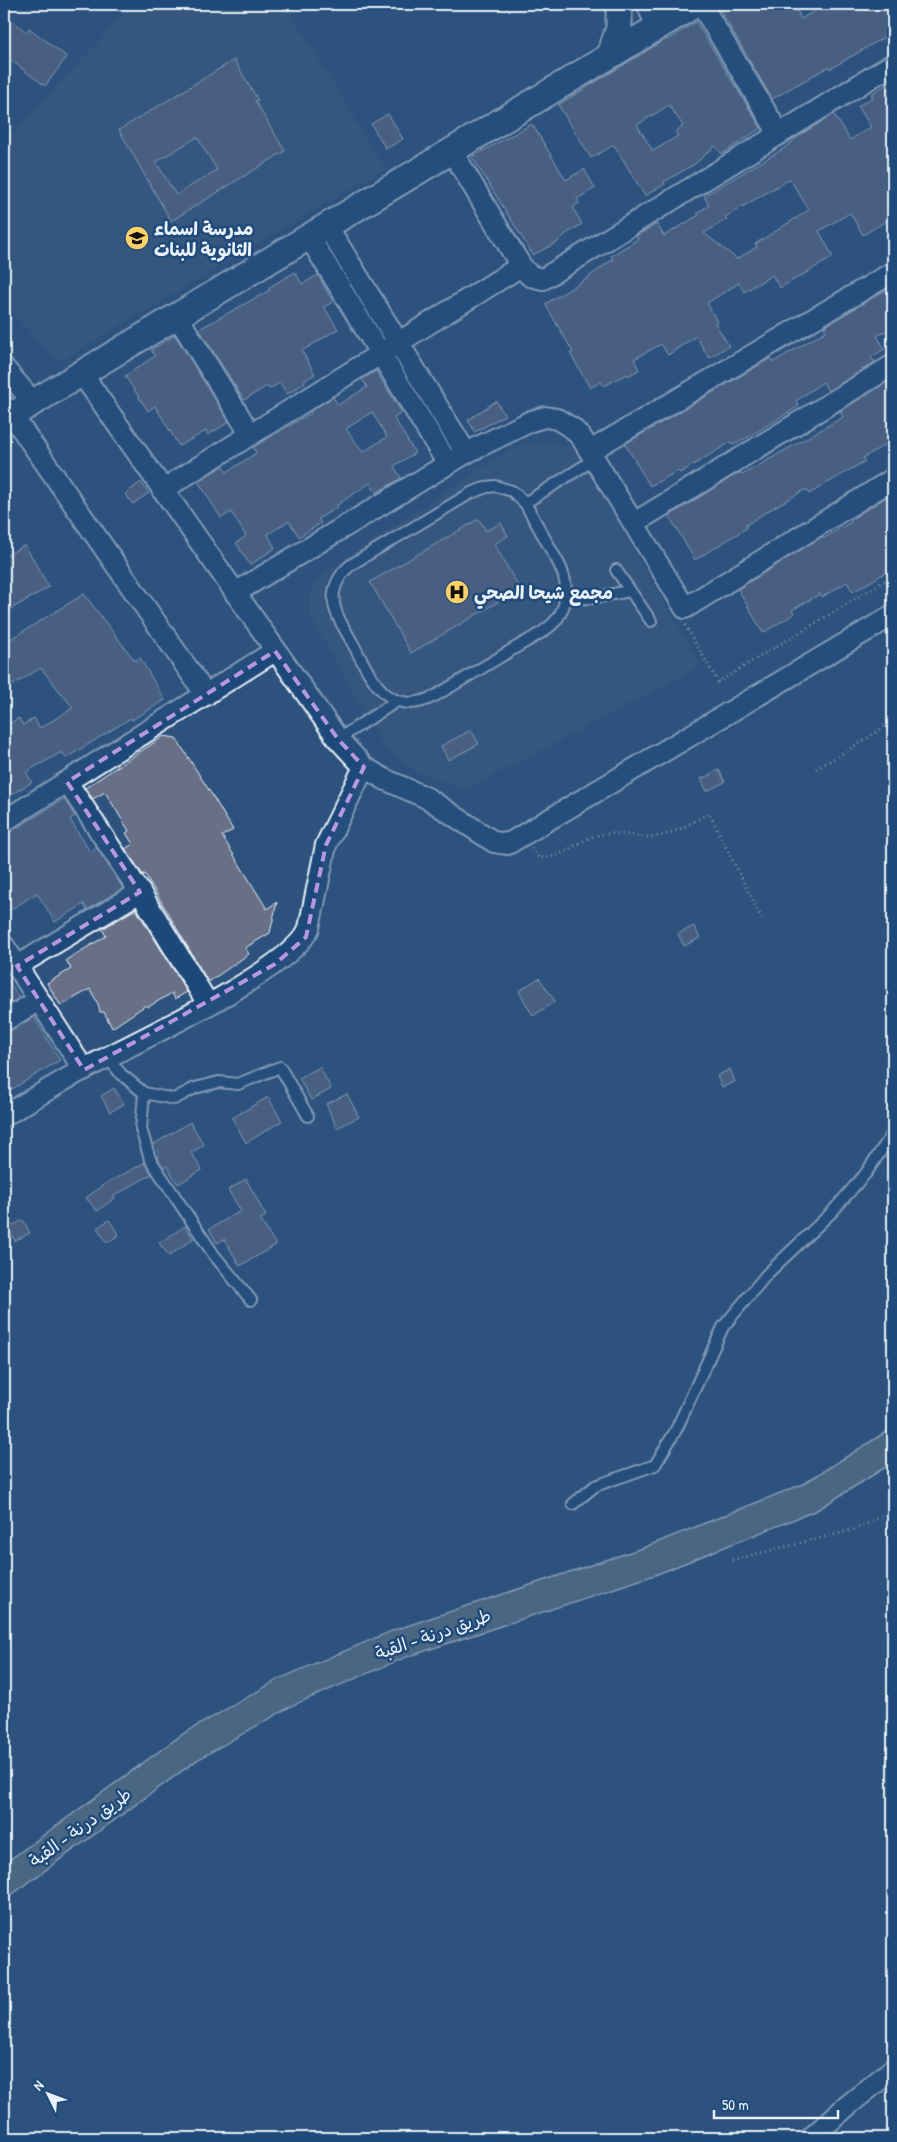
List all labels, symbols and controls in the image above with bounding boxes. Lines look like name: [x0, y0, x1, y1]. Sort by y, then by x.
place label: مدرسة اسماء الثانوية للبنات: [154, 216, 253, 262]
school or university icon: مدرسة اسماء الثانوية للبنات: [124, 225, 150, 251]
hospital icon: مجمع شيحا الصحي: [444, 579, 470, 605]
place label: مجمع شيحا الصحي: [474, 580, 613, 609]
street label: طريق درنة - القبة: [372, 1602, 494, 1666]
street label: طريق درنة - القبة: [24, 1781, 136, 1873]
north arrow: [22, 2070, 72, 2120]
text: N: [28, 2075, 48, 2094]
scale bar: [714, 2087, 838, 2119]
text: 50 m: [722, 2094, 749, 2115]

